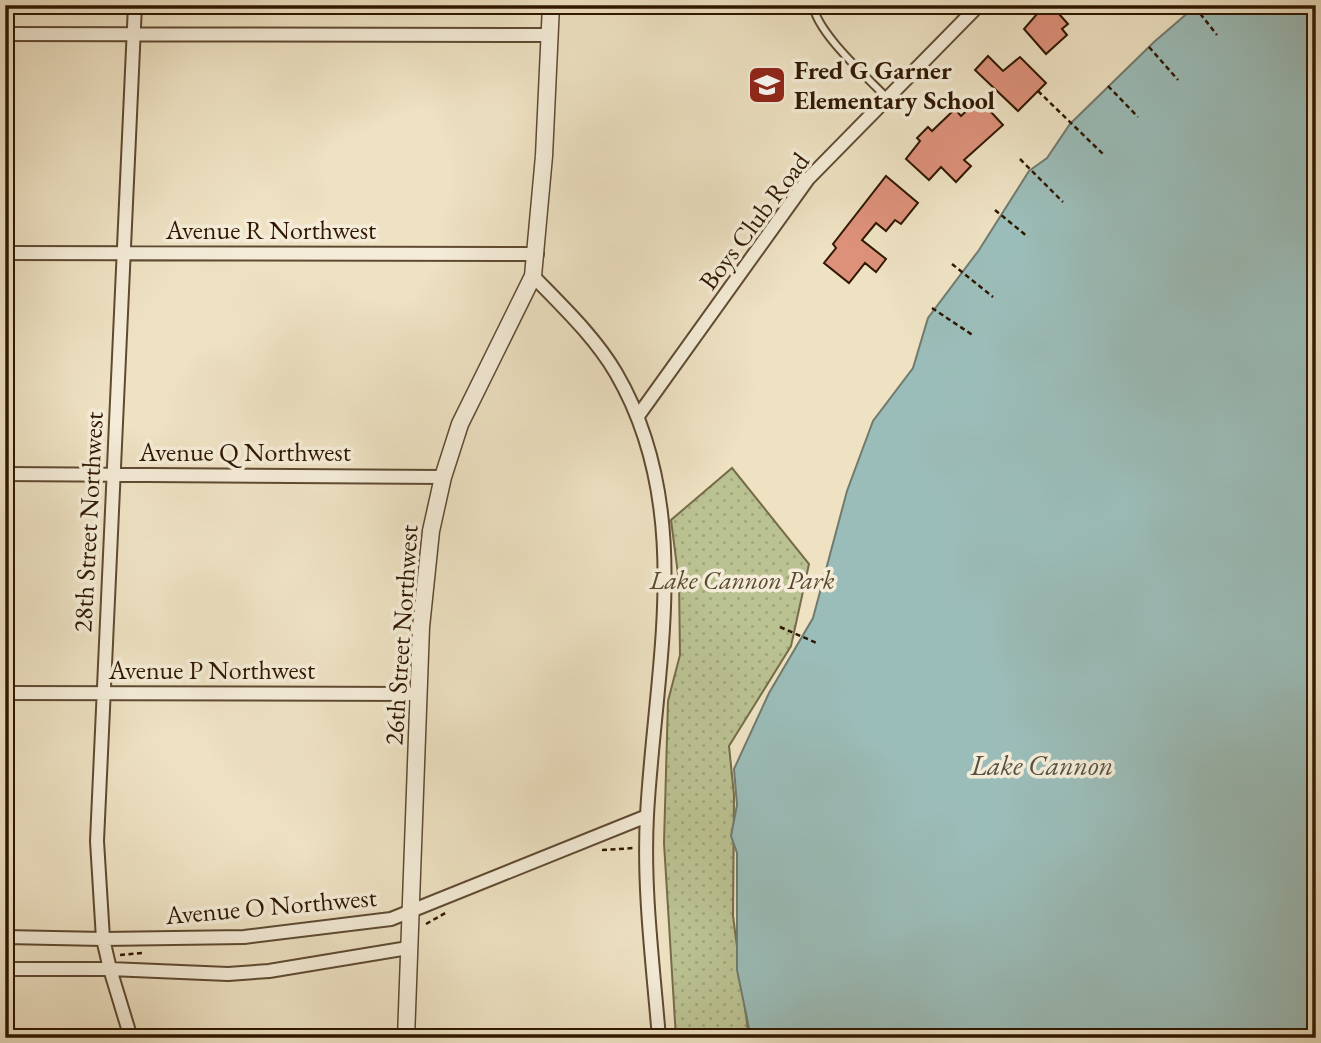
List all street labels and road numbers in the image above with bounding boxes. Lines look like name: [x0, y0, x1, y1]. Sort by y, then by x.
street label: Boys Club Road: [691, 145, 817, 297]
street label: Avenue R Northwest: [165, 213, 376, 247]
street label: 28th Street Northwest: [65, 411, 111, 633]
street label: Avenue Q Northwest: [138, 435, 351, 469]
street label: 26th Street Northwest: [376, 524, 426, 746]
street label: Avenue P Northwest: [108, 653, 315, 687]
street label: Avenue O Northwest: [163, 880, 378, 932]

